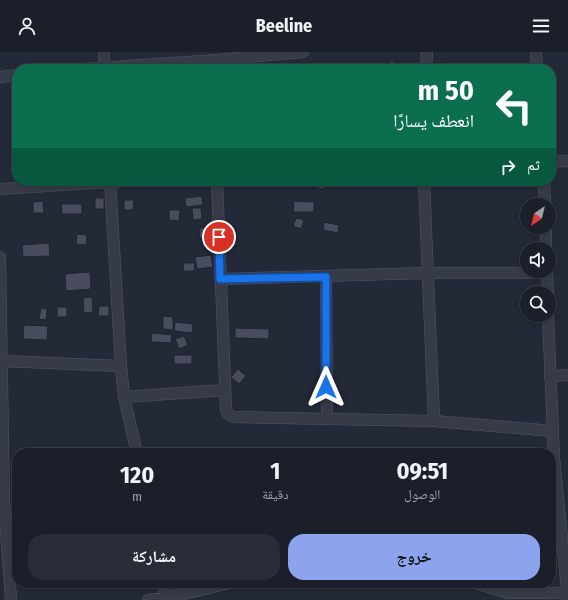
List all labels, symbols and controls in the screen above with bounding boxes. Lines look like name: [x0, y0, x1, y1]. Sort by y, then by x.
icon: person: [16, 15, 38, 37]
text: Beeline: [256, 15, 312, 37]
icon: menu: [530, 15, 552, 37]
text: 50 m: [418, 74, 474, 107]
icon: left: [488, 80, 540, 132]
text: انعطف يسارًا: [393, 110, 474, 132]
icon: right: [497, 156, 519, 178]
text: ثم: [527, 156, 540, 174]
north arrow: [520, 198, 556, 234]
map controls: [520, 198, 556, 322]
pin: [202, 220, 236, 254]
icon: arrive: [208, 226, 230, 248]
button: sound: [520, 242, 556, 278]
button: search: [520, 286, 556, 322]
position arrow: [305, 366, 347, 408]
text: 1: [270, 457, 280, 485]
text: 09:51: [396, 457, 448, 485]
text: 120: [120, 461, 154, 489]
text: دقيقة: [262, 487, 289, 502]
text: الوصول: [404, 487, 440, 502]
text: m: [132, 489, 142, 504]
button: مشاركة: [28, 534, 280, 580]
button: خروج: [288, 534, 540, 580]

